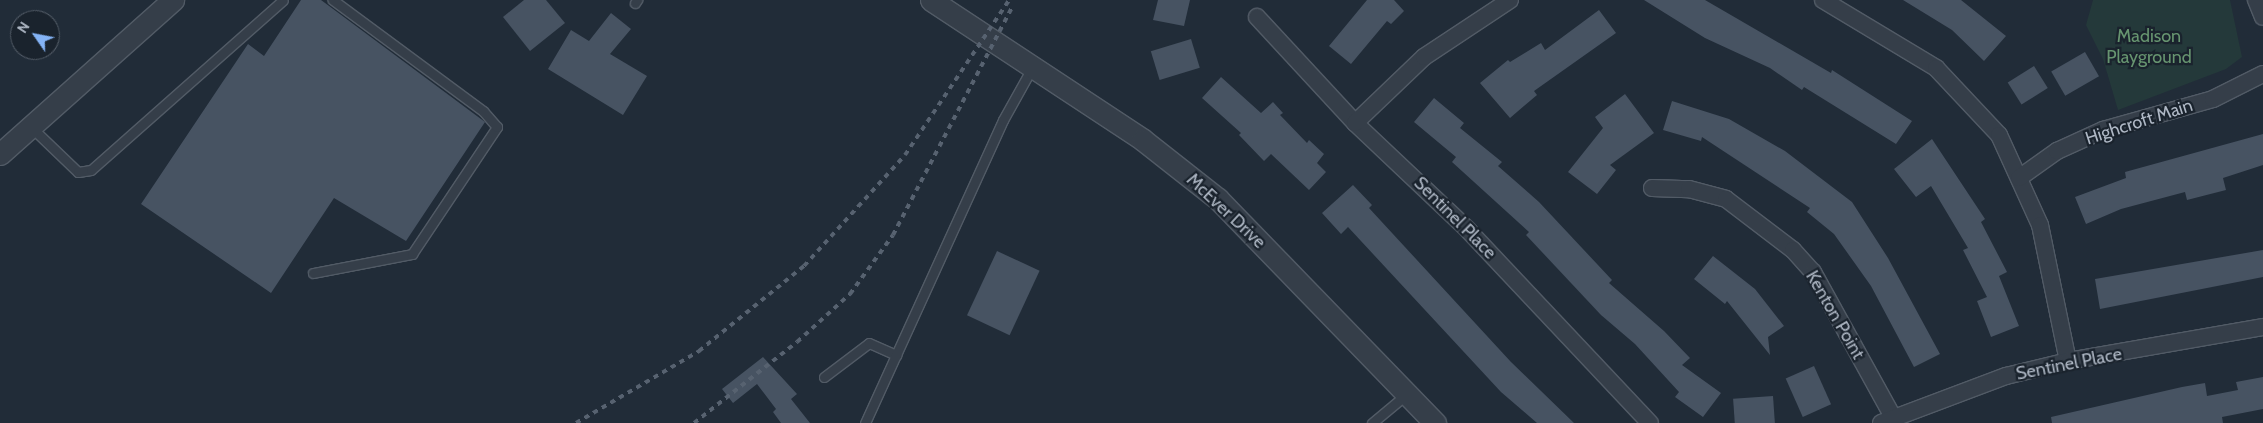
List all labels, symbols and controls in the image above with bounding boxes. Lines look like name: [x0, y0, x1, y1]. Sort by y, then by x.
north arrow: [10, 10, 60, 60]
text: N: [13, 18, 34, 36]
park label: Madison Playground: [2106, 26, 2192, 68]
street label: Highcroft Main: [2083, 94, 2195, 150]
street label: McEver Drive: [1182, 169, 1270, 253]
street label: Sentinel Place: [1409, 172, 1501, 264]
street label: Kenton Point: [1801, 267, 1869, 363]
street label: Sentinel Place: [2014, 343, 2124, 385]

